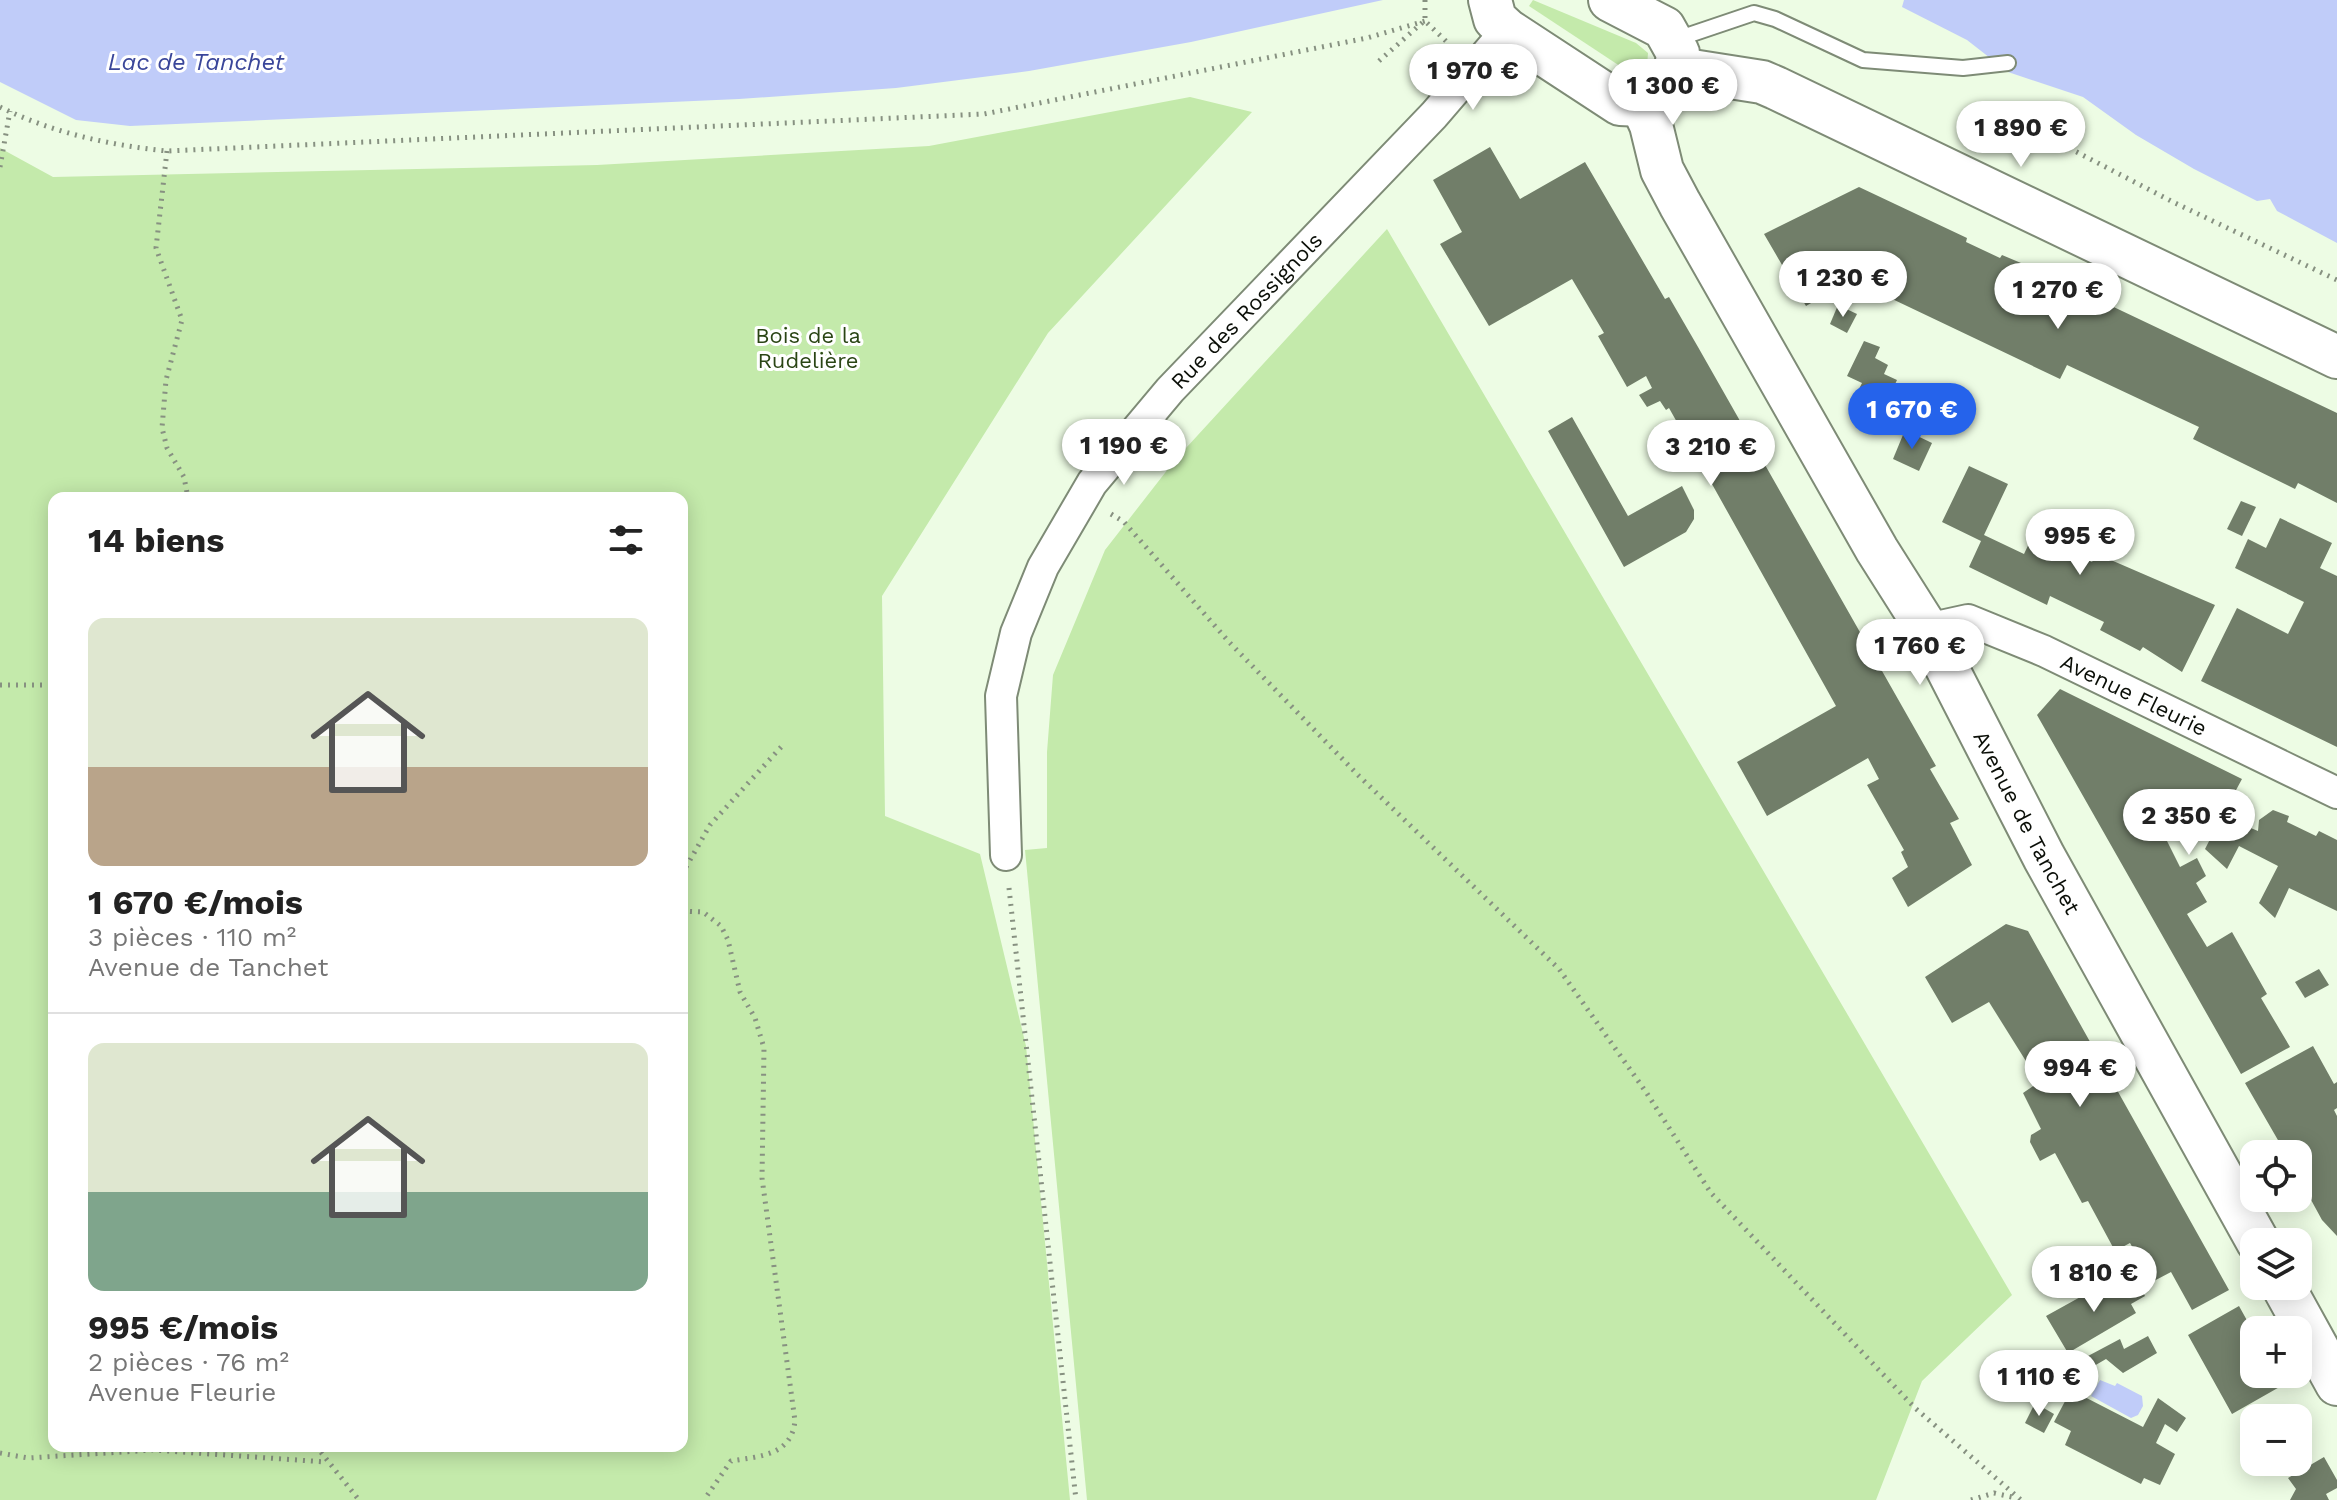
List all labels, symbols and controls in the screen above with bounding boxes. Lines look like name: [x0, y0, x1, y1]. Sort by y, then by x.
pin: 1 970 €: [1399, 44, 1547, 112]
water label: Lac de Tanchet: [108, 48, 286, 76]
text: 1 970 €: [1427, 55, 1519, 85]
pin: 1 300 €: [1599, 59, 1747, 127]
text: 1 300 €: [1626, 70, 1720, 100]
pin: 1 890 €: [1947, 101, 2095, 169]
text: 1 890 €: [1974, 112, 2068, 142]
street label: Rue des Rossignols: [1166, 227, 1327, 394]
pin: 1 230 €: [1769, 251, 1917, 319]
text: 1 230 €: [1797, 262, 1889, 292]
pin: 1 270 €: [1984, 263, 2132, 331]
text: 1 270 €: [2012, 274, 2104, 304]
park label: Bois de la Rudelière: [755, 323, 861, 373]
pin: 1 670 €: [1838, 383, 1986, 451]
text: 1 670 €: [1866, 394, 1958, 424]
pin: 1 190 €: [1050, 419, 1198, 487]
pin: 3 210 €: [1637, 420, 1785, 488]
text: 1 190 €: [1080, 430, 1168, 460]
text: 3 210 €: [1665, 431, 1757, 461]
pin: 995 €: [2024, 509, 2136, 577]
icon: filters: [604, 518, 648, 562]
text: 14 biens: [88, 520, 224, 560]
text: 995 €: [2044, 520, 2116, 550]
pin: 1 760 €: [1846, 619, 1994, 687]
text: 1 760 €: [1874, 630, 1966, 660]
street label: Avenue Fleurie: [2057, 649, 2211, 741]
icon: home: [296, 670, 440, 814]
street label: Avenue de Tanchet: [1968, 727, 2085, 918]
pin: 2 350 €: [2115, 789, 2263, 857]
text: 2 350 €: [2141, 800, 2237, 830]
text: 1 670 €/mois: [88, 882, 303, 922]
text: 3 pièces · 110 m²: [88, 922, 296, 952]
text: Avenue de Tanchet: [88, 952, 328, 982]
pin: 994 €: [2024, 1041, 2136, 1109]
text: 994 €: [2043, 1052, 2117, 1082]
icon: home: [296, 1095, 440, 1239]
map controls: [2240, 1140, 2312, 1476]
button: locate: [2240, 1140, 2312, 1212]
button: layers: [2240, 1228, 2312, 1300]
pin: 1 810 €: [2020, 1246, 2168, 1314]
text: 1 810 €: [2050, 1257, 2138, 1287]
text: 995 €/mois: [88, 1307, 278, 1347]
button: +: [2240, 1316, 2312, 1388]
text: 2 pièces · 76 m²: [88, 1347, 289, 1377]
pin: 1 110 €: [1965, 1350, 2113, 1418]
text: 1 110 €: [1997, 1361, 2081, 1391]
text: Avenue Fleurie: [88, 1377, 276, 1407]
button: −: [2240, 1404, 2312, 1476]

